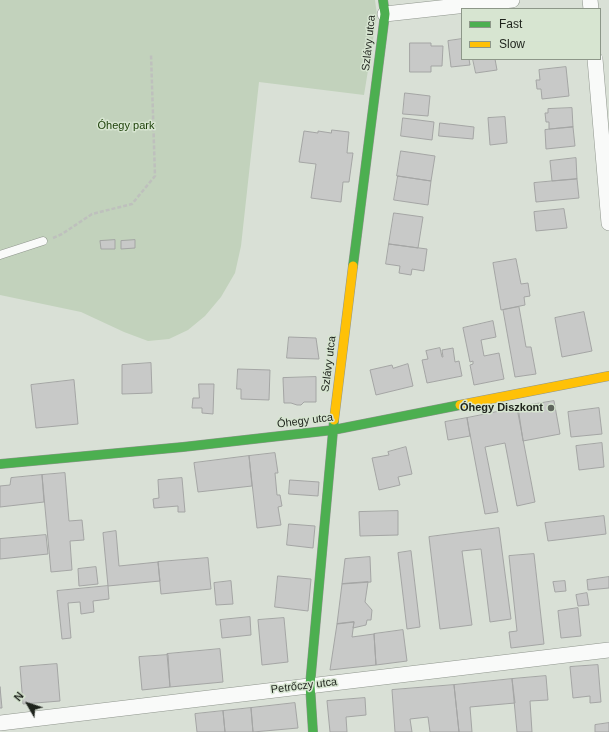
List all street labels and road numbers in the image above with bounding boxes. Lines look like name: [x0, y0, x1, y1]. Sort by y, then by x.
street label: Szlávy utca: [359, 14, 379, 72]
street label: Szlávy utca: [319, 335, 339, 393]
street label: Óhegy utca: [276, 411, 334, 431]
street label: Petrőczy utca: [270, 675, 338, 697]

